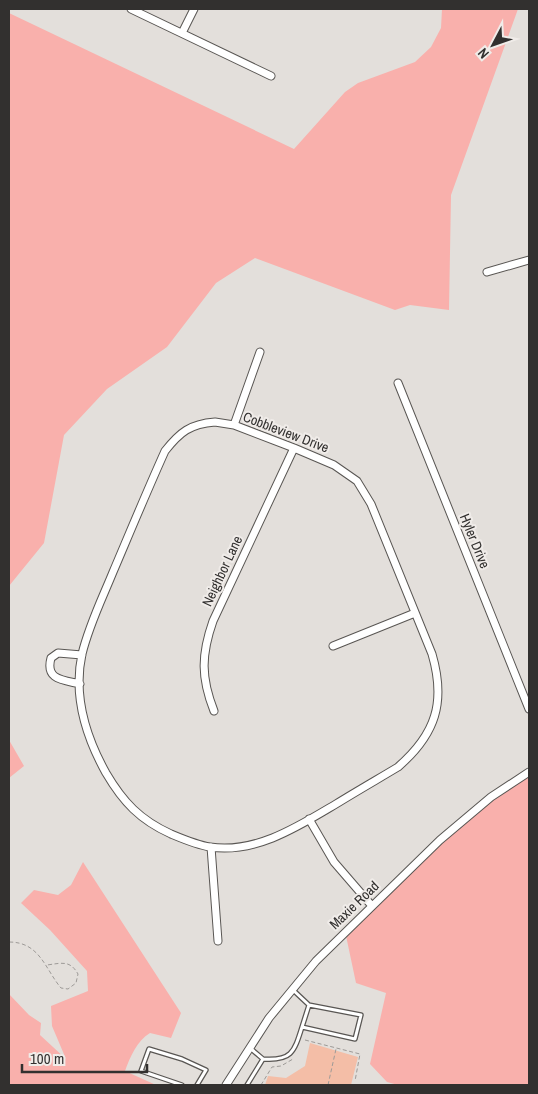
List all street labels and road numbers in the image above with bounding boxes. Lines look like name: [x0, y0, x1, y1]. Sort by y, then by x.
street label: Cobbleview Drive: [240, 407, 332, 457]
street label: Hyler Drive: [456, 511, 494, 571]
street label: Neighbor Lane: [198, 533, 246, 609]
street label: Maxie Road: [325, 877, 383, 933]

